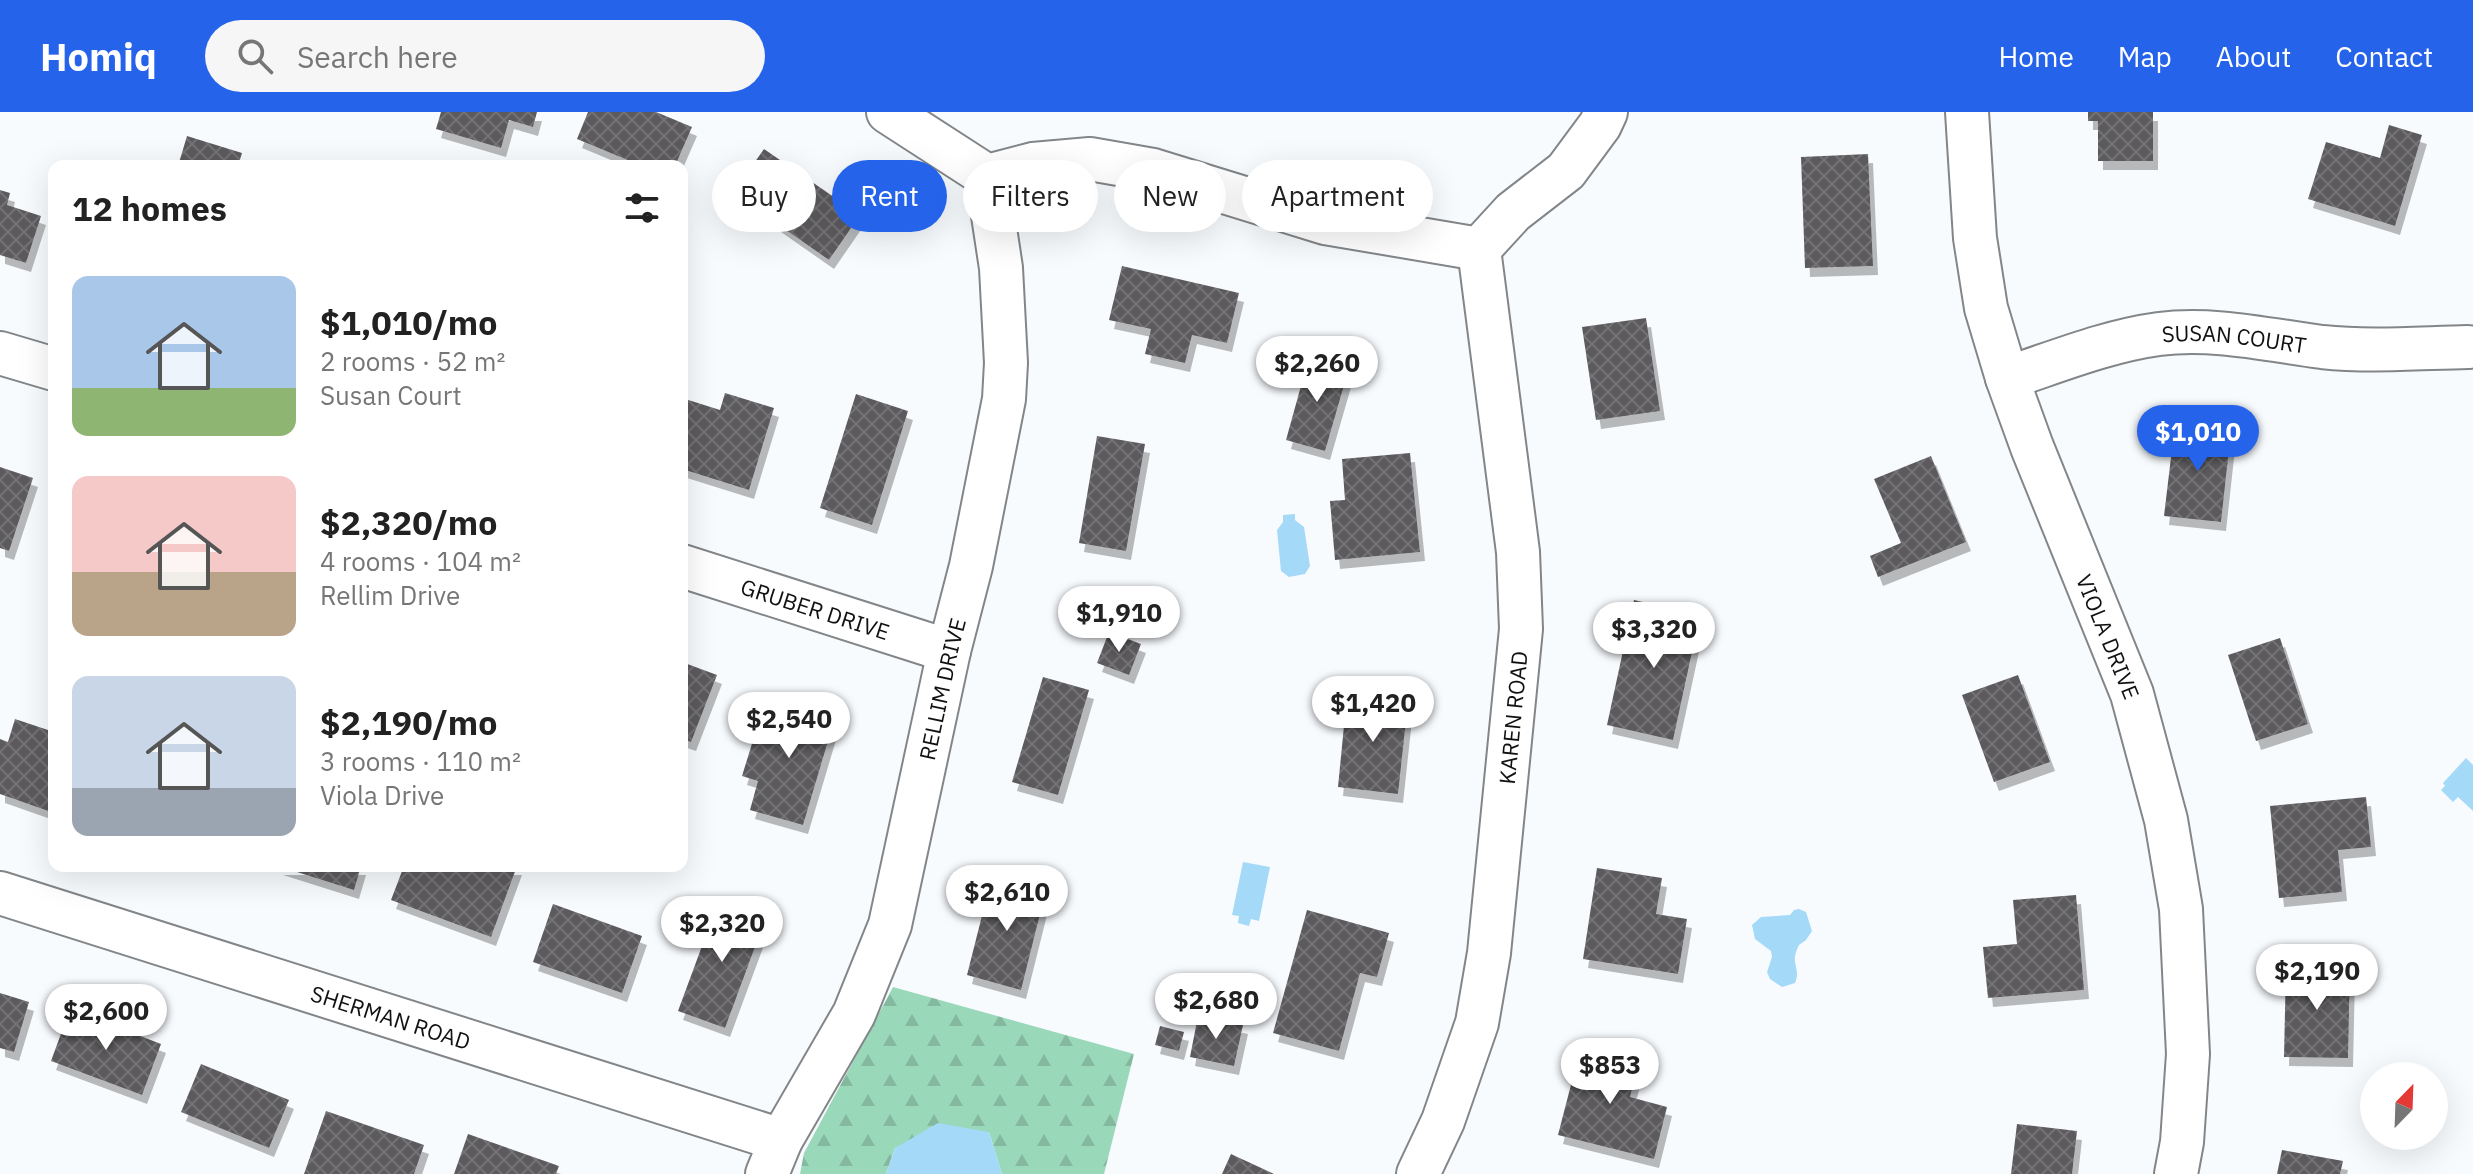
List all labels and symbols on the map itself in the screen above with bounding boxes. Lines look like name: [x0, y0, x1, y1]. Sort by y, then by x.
street label: SUSAN COURT: [2160, 317, 2309, 359]
pin: $2,260: [1252, 336, 1382, 404]
pin: $1,010: [2133, 405, 2263, 473]
street label: VIOLA DRIVE: [2070, 570, 2147, 703]
street label: GRUBER DRIVE: [737, 571, 893, 646]
pin: $1,910: [1054, 586, 1184, 654]
pin: $3,320: [1589, 602, 1719, 670]
street label: RELLIM DRIVE: [911, 615, 971, 763]
street label: KAREN ROAD: [1491, 650, 1533, 785]
pin: $1,420: [1308, 676, 1438, 744]
pin: $2,540: [724, 692, 854, 760]
pin: $2,610: [942, 865, 1072, 933]
pin: $2,320: [657, 896, 787, 964]
pin: $2,190: [2252, 944, 2382, 1012]
pin: $2,680: [1151, 973, 1281, 1041]
street label: SHERMAN ROAD: [307, 978, 474, 1055]
pin: $2,600: [41, 984, 171, 1052]
pin: $853: [1563, 1038, 1657, 1106]
north arrow: [2360, 1062, 2448, 1150]

